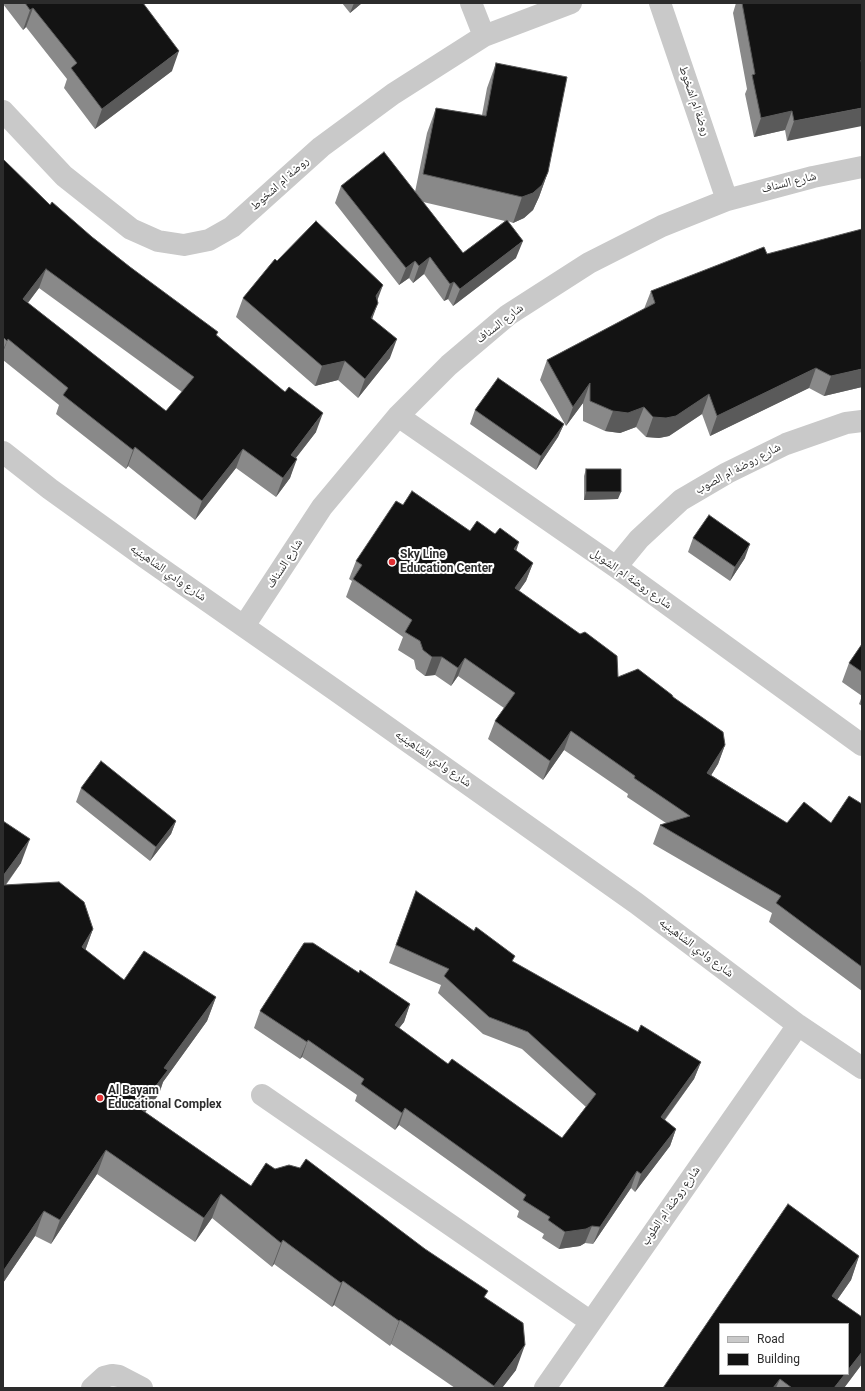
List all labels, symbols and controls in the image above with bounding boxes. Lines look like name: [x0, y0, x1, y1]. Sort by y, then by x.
street label: روضة ام اشخوط: [675, 64, 713, 138]
street label: روضة ام اشخوط: [248, 154, 312, 214]
street label: شارع السناف: [760, 169, 818, 197]
street label: شارع السناف: [474, 301, 526, 347]
street label: شارع روضة ام الصوب: [693, 440, 783, 498]
street label: شارع السناف: [264, 537, 306, 591]
street label: شارع وادي الشاهينيه: [127, 541, 209, 605]
street label: شارع روضة ام الشويل: [588, 546, 674, 612]
place label: Sky Line Education Center: [400, 548, 493, 576]
marker: Sky Line Education Center: [387, 557, 397, 567]
street label: شارع وادي الشاهينيه: [392, 727, 474, 791]
street label: شارع وادي الشاهينيه: [656, 915, 736, 981]
place label: Al Bayam Educational Complex: [108, 1084, 222, 1112]
marker: Al Bayam Educational Complex: [95, 1093, 105, 1103]
street label: شارع روضة ام الطوب: [638, 1164, 704, 1248]
legend: [719, 1323, 849, 1375]
text: Road: [757, 1332, 785, 1346]
text: Building: [757, 1352, 800, 1366]

